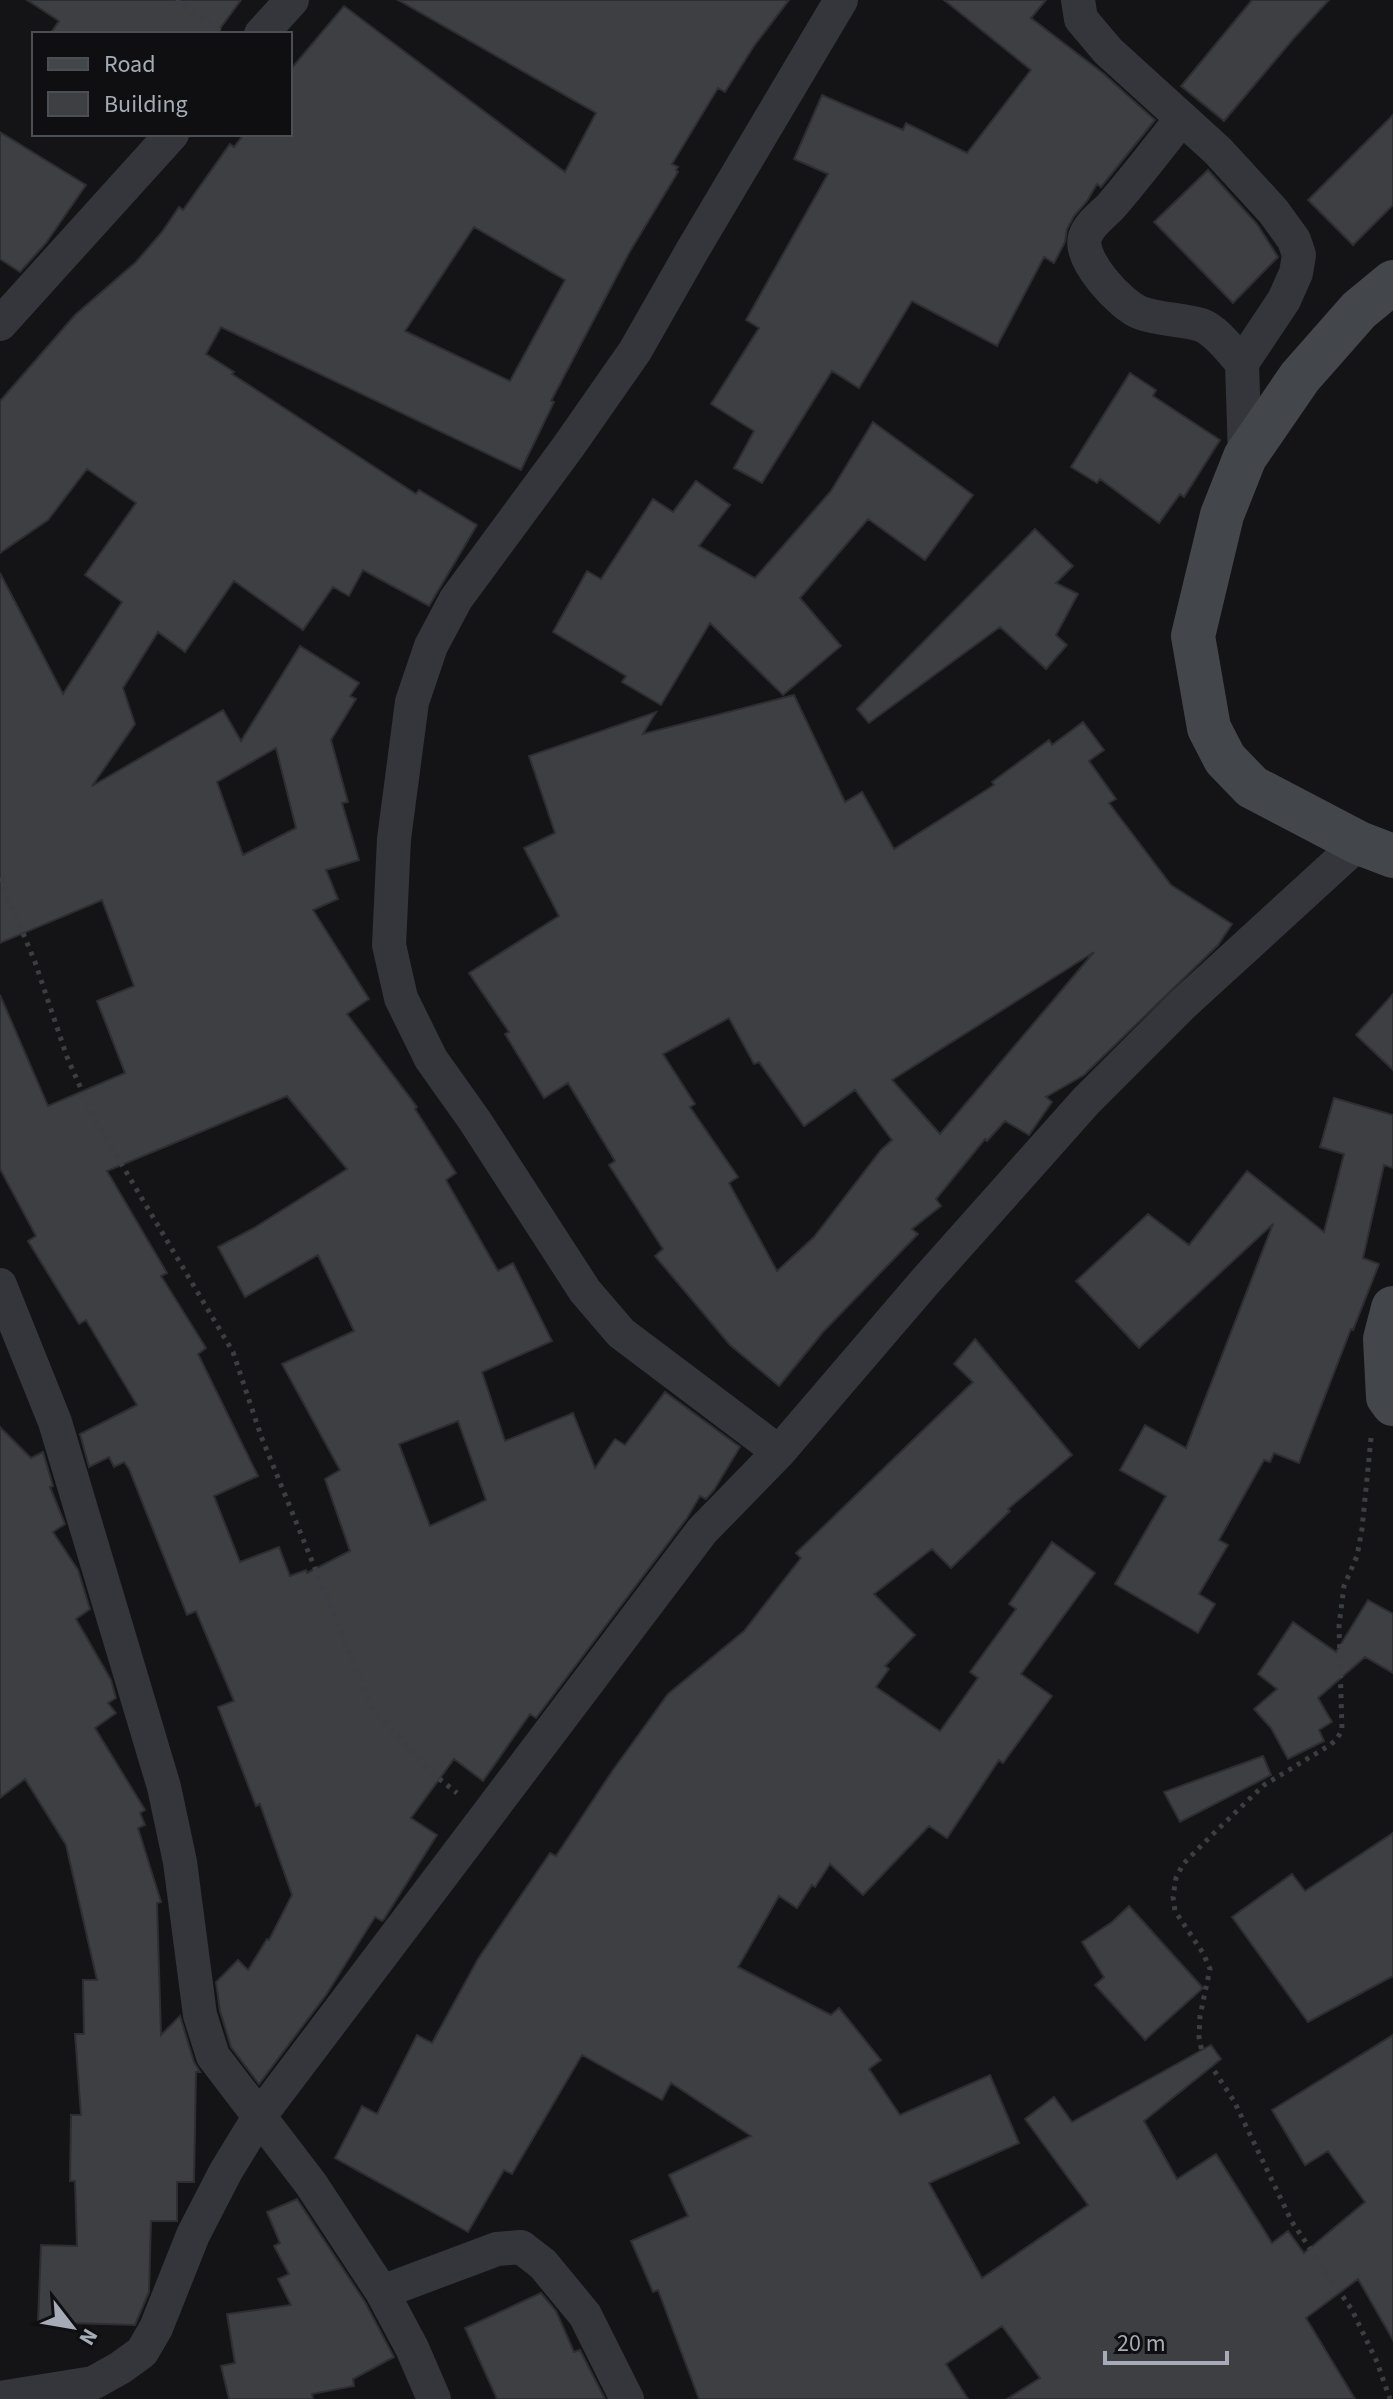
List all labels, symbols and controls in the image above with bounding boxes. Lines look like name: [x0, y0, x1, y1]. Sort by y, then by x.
legend: [32, 32, 292, 136]
text: Road: [104, 47, 156, 82]
text: Building: [104, 87, 188, 122]
north arrow: [32, 2287, 112, 2367]
scale bar: [1105, 2315, 1227, 2365]
text: N: [71, 2322, 106, 2351]
text: 20 m: [1117, 2326, 1166, 2361]

